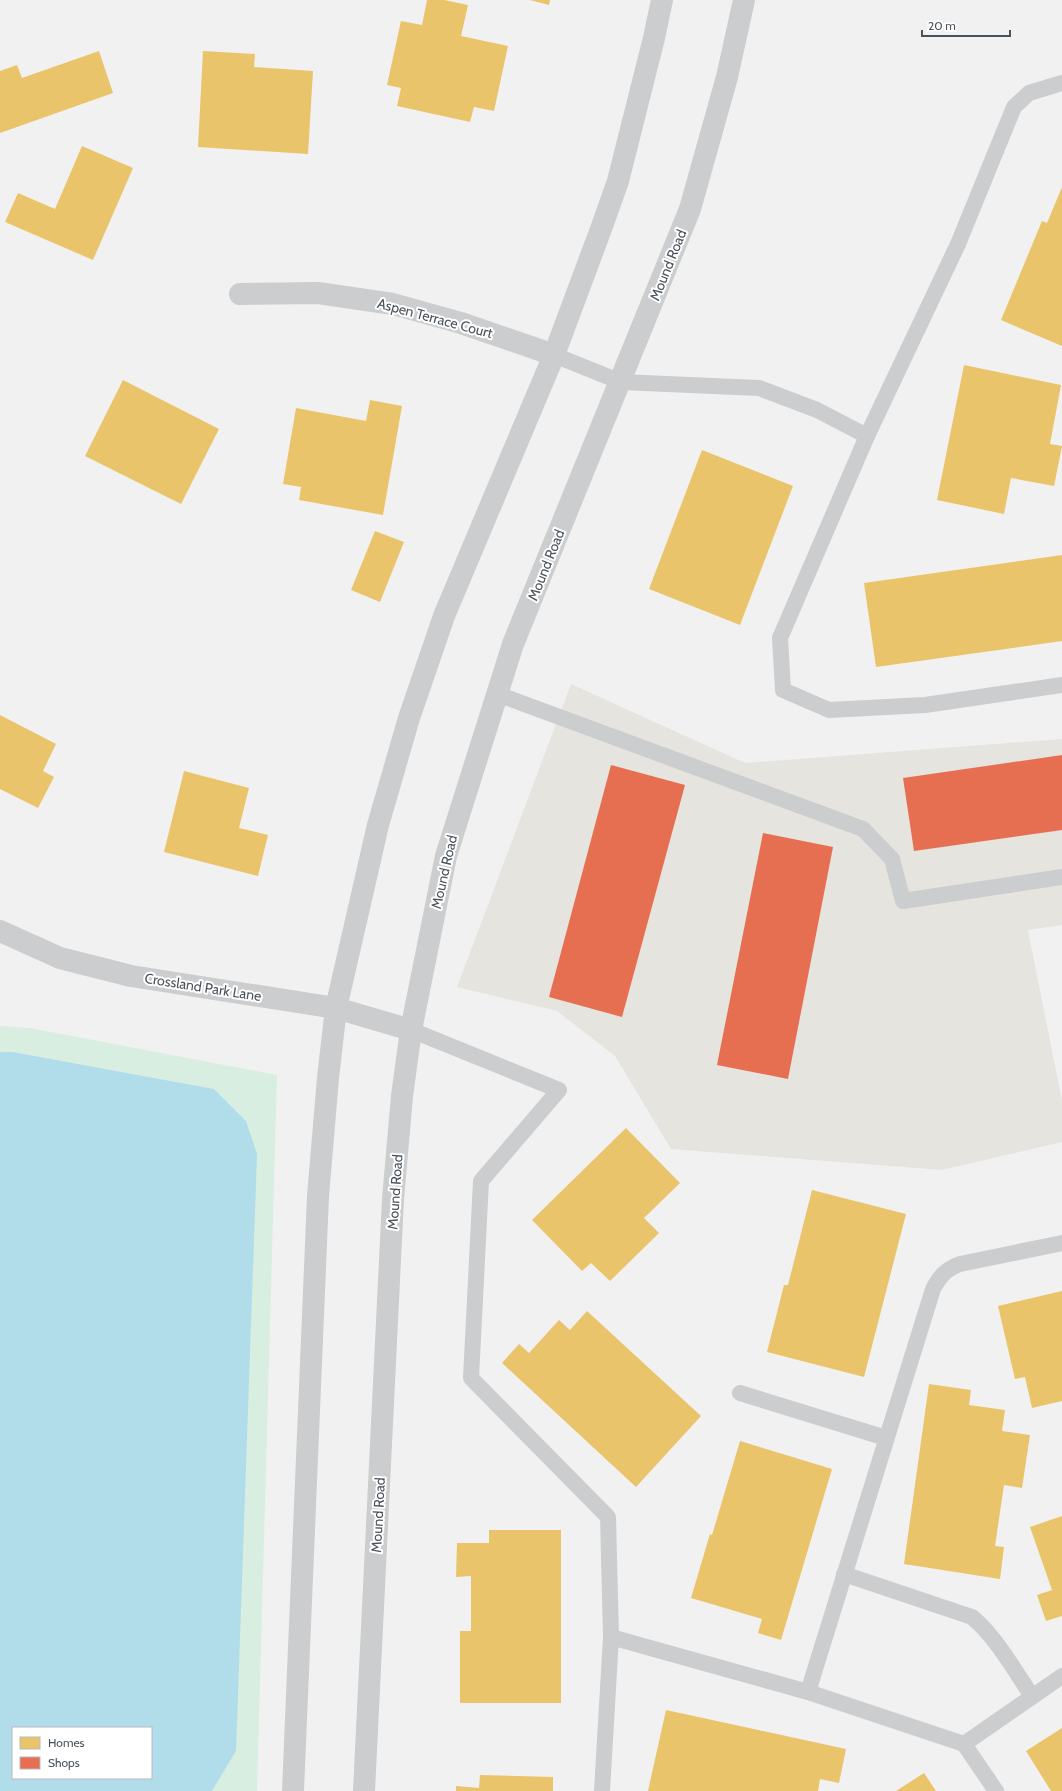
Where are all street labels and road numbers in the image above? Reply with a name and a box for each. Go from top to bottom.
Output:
street label: Mound Road [646,227,690,303]
street label: Aspen Terrace Court [375,294,495,342]
street label: Mound Road [524,527,568,603]
street label: Mound Road [427,833,461,911]
street label: Crossland Park Lane [143,969,263,1005]
street label: Mound Road [383,1154,407,1230]
street label: Mound Road [367,1477,389,1553]

